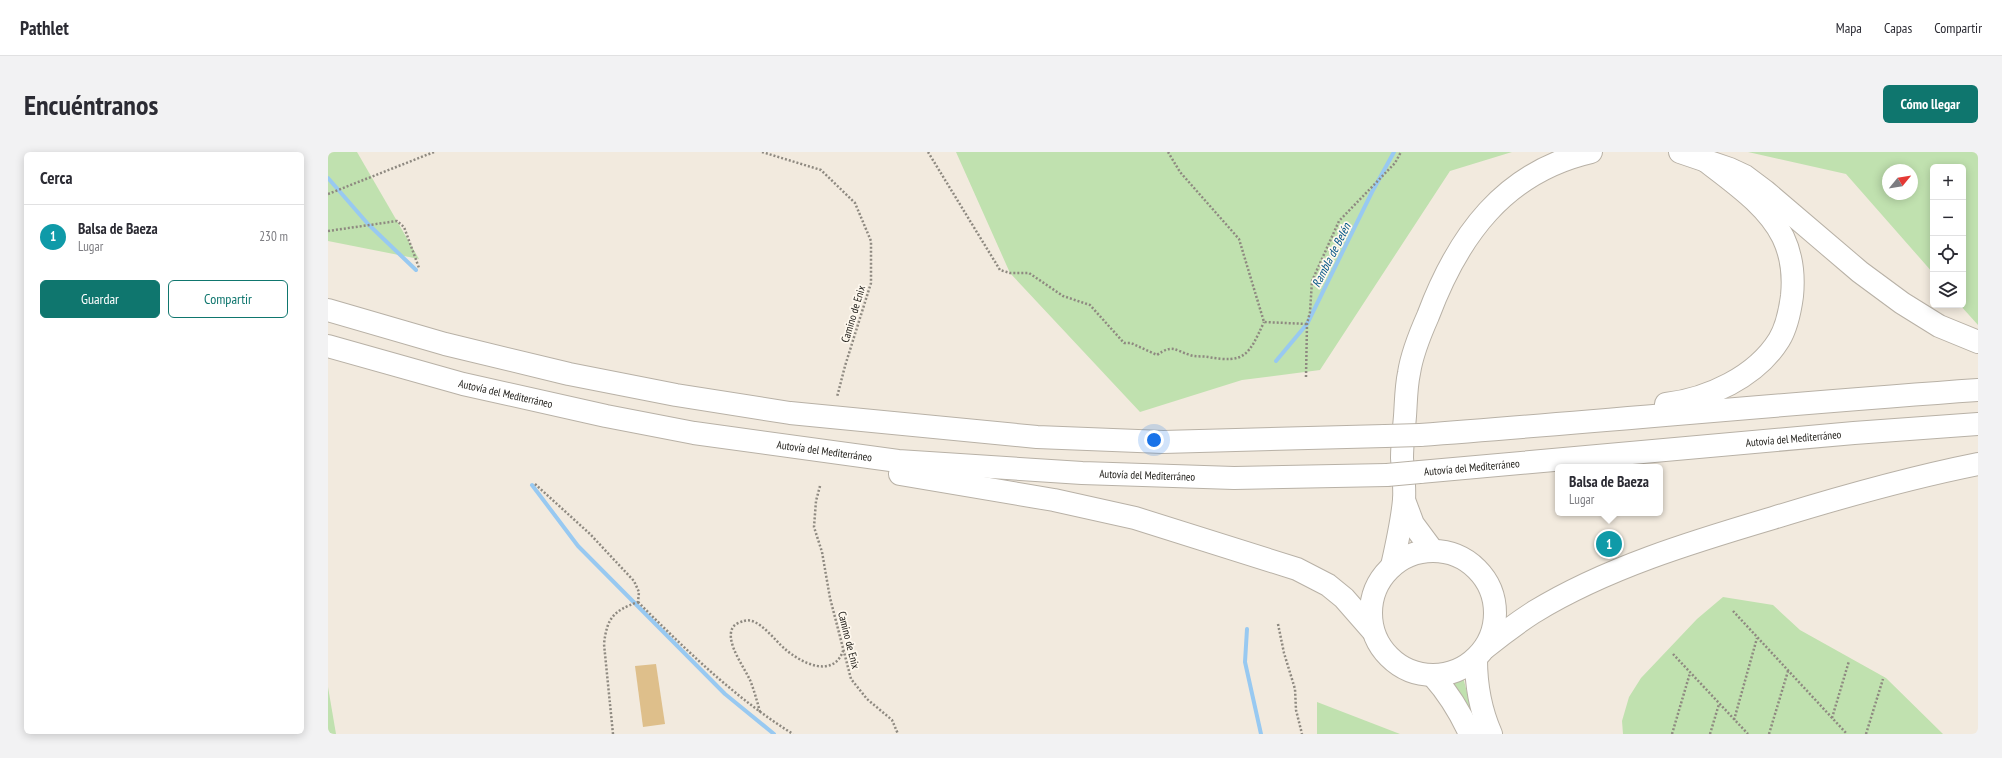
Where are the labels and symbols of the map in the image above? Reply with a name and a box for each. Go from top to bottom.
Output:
north arrow [1882,164,1918,200]
water label: Rambla de Belén [1308,220,1354,290]
street label: Camino de Enix [838,283,868,344]
street label: Autovía del Mediterráneo [457,376,554,411]
street label: Autovía del Mediterráneo [1745,427,1842,450]
your location [1144,430,1164,450]
street label: Autovía del Mediterráneo [776,437,873,464]
street label: Autovía del Mediterráneo [1423,456,1520,479]
street label: Autovía del Mediterráneo [1099,467,1196,484]
pin: 1 [1596,529,1622,559]
street label: Camino de Enix [835,610,863,671]

